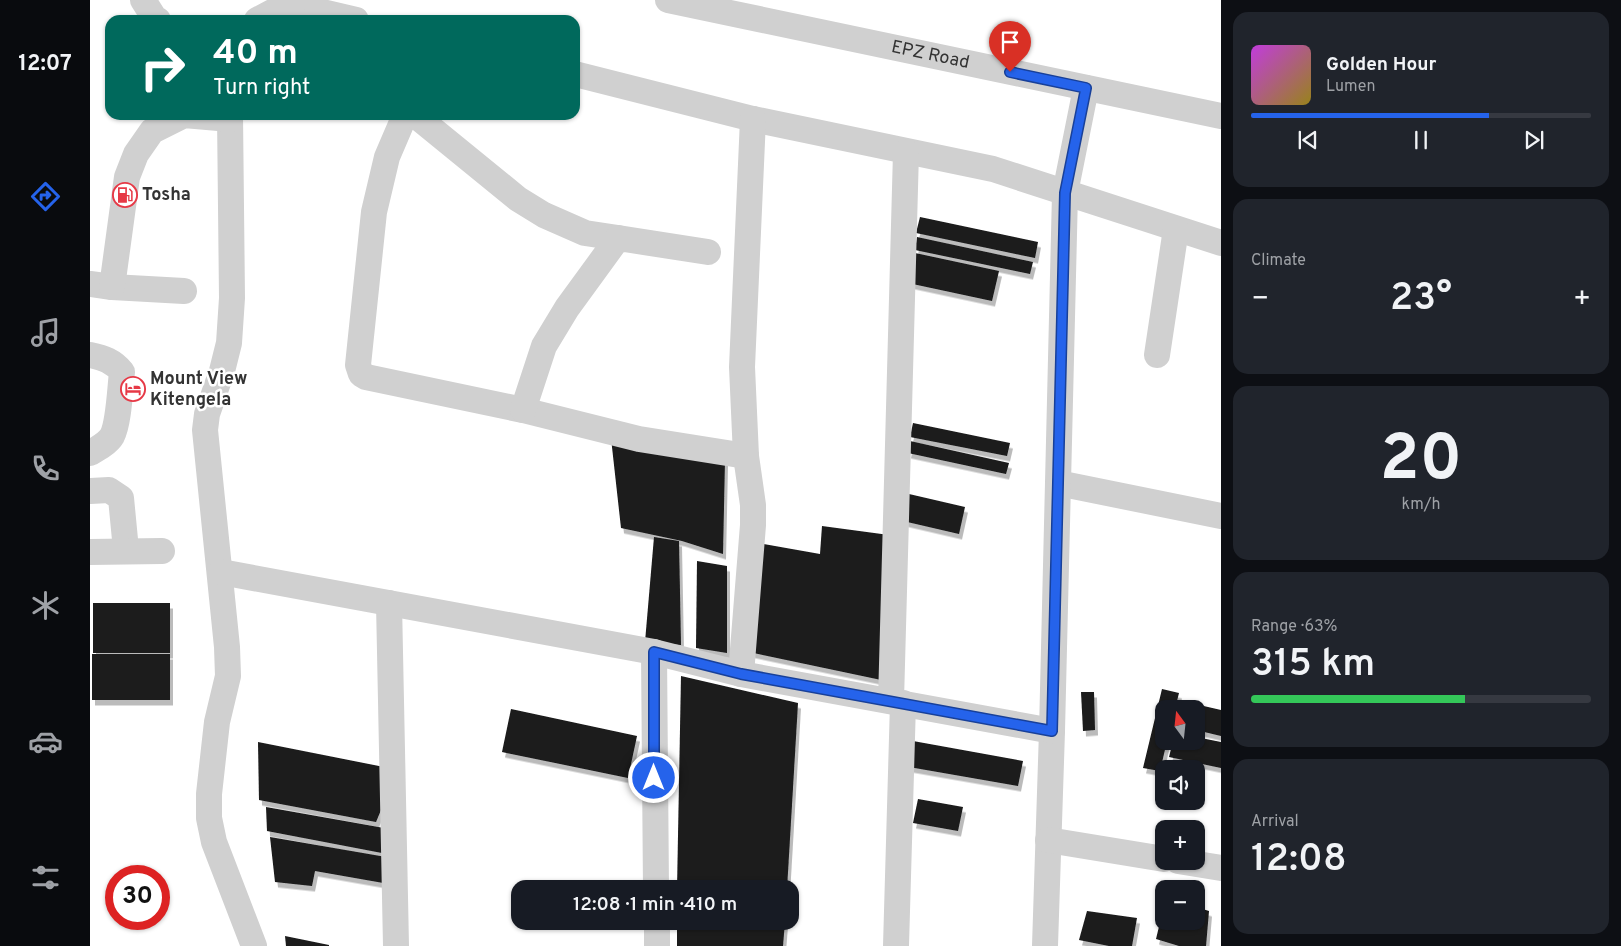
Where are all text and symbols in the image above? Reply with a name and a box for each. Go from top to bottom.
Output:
pin [989,21,1031,72]
icon: arrive [996,28,1024,56]
text: 40 m [213,32,298,76]
icon: right [130,35,195,100]
street label: EPZ Road [889,36,972,74]
text: 12:07 [18,51,72,78]
text: Golden Hour [1326,53,1437,77]
text: Turn right [213,75,310,102]
text: Lumen [1326,77,1376,97]
icon: previous [1294,126,1322,154]
icon: pause [1407,126,1435,154]
icon: next [1520,126,1548,154]
icon: directions [28,179,63,214]
fuel station icon: Tosha [112,182,138,208]
place label: Tosha [142,184,191,207]
text: Climate [1251,251,1306,271]
text: 23° [1390,275,1452,324]
text: − [1251,282,1269,318]
text: + [1573,282,1591,318]
icon: music [28,315,63,350]
place label: Mount View Kitengela [150,368,247,412]
hotel icon: Mount View Kitengela [120,376,146,402]
text: 20 [1380,421,1462,503]
icon: phone [28,451,63,486]
text: km/h [1402,495,1440,515]
icon: climate [28,588,63,623]
text: Range · 63% [1251,617,1338,637]
text: 315 km [1251,641,1375,690]
north arrow [1155,700,1205,750]
map controls [1155,700,1205,930]
icon: car [28,724,63,759]
position arrow [627,751,679,803]
button: sound [1155,760,1205,810]
text: Arrival [1251,812,1299,832]
button: + [1155,820,1205,870]
text: 12:08 [1251,836,1347,885]
icon: filters [28,860,63,895]
speed limit sign: 30 [105,865,170,930]
button: − [1155,880,1205,930]
text: 12:08 · 1 min · 410 m [573,893,737,917]

